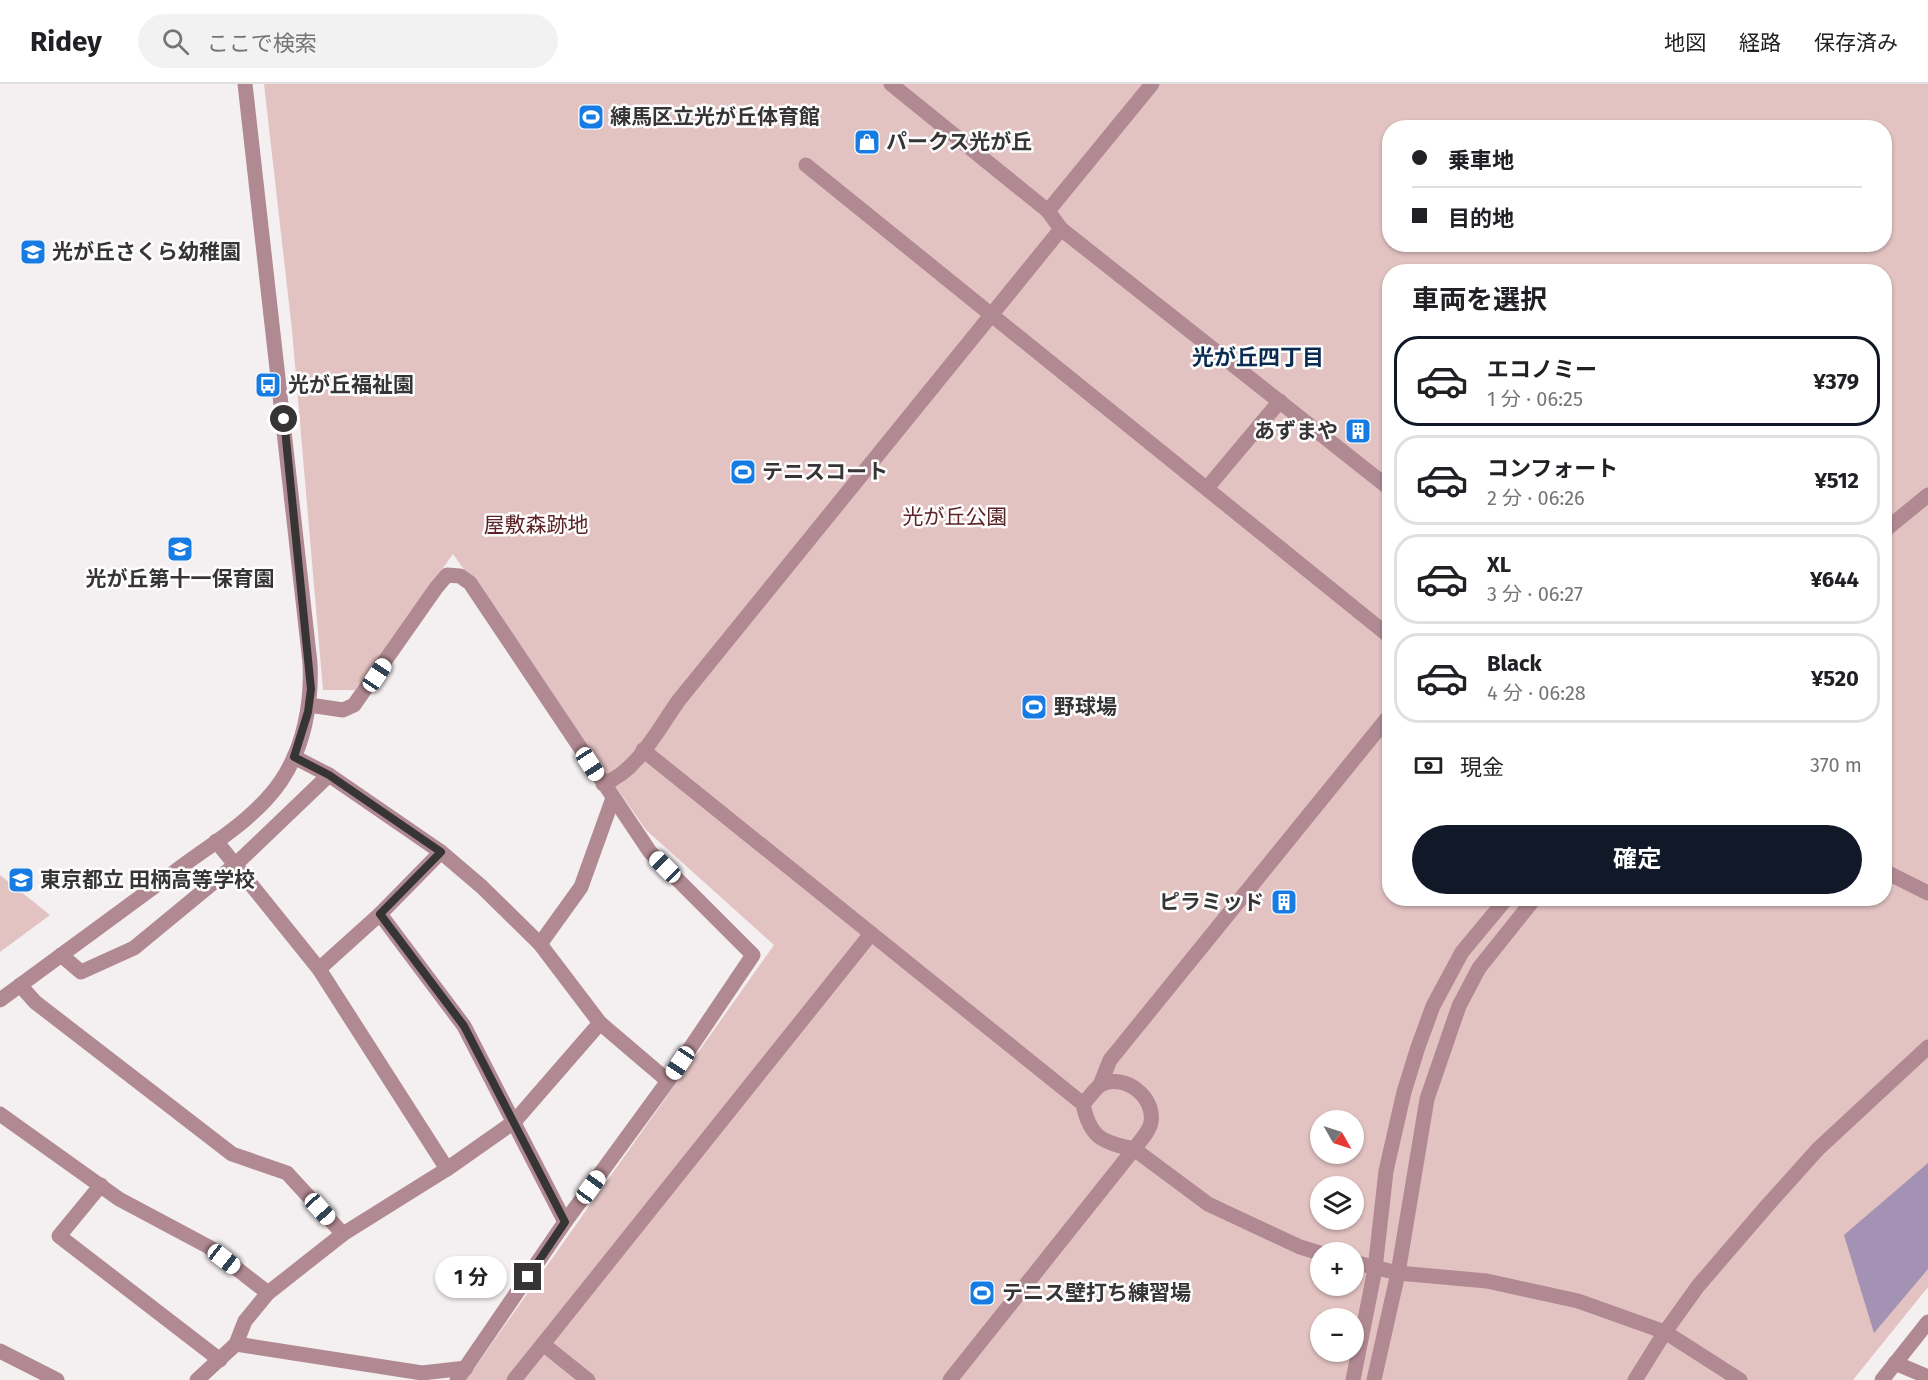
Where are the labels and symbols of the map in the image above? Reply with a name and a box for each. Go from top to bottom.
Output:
sports icon: 練馬区立光が丘体育館 [576,102,606,132]
place label: 練馬区立光が丘体育館 [610,104,820,130]
shop icon: パークス光が丘 [852,127,882,157]
place label: パークス光が丘 [886,129,1032,155]
school or university icon: 光が丘さくら幼稚園 [18,237,48,267]
place label: 光が丘さくら幼稚園 [52,239,241,265]
district label: 光が丘四丁目 [1192,344,1324,371]
bus stop icon: 光が丘福祉園 [253,370,283,400]
place label: 光が丘福祉園 [288,372,414,398]
route start [270,405,297,432]
building icon: あずまや [1343,416,1373,446]
place label: あずまや [1254,418,1338,444]
sports icon: テニスコート [728,457,758,487]
place label: テニスコート [762,459,888,485]
park label: 光が丘公園 [903,504,1008,530]
park label: 屋敷森跡地 [484,512,589,538]
school or university icon: 光が丘第十一保育園 [165,534,195,564]
place label: 光が丘第十一保育園 [86,566,275,592]
car [359,655,395,695]
sports icon: 野球場 [1019,692,1049,722]
place label: 野球場 [1054,694,1117,720]
car [573,744,607,784]
car [646,848,684,886]
school or university icon: 東京都立 田柄高等学校 [6,865,36,895]
place label: 東京都立 田柄高等学校 [40,867,255,893]
building icon: ピラミッド [1269,887,1299,917]
place label: ピラミッド [1159,889,1264,915]
car [662,1043,698,1083]
north arrow [1310,1110,1364,1164]
car [573,1167,609,1207]
car [301,1190,339,1228]
car [204,1241,244,1277]
callout: 1 分 [435,1256,507,1298]
route end [514,1263,541,1290]
sports icon: テニス壁打ち練習場 [967,1278,997,1308]
place label: テニス壁打ち練習場 [1002,1280,1191,1306]

